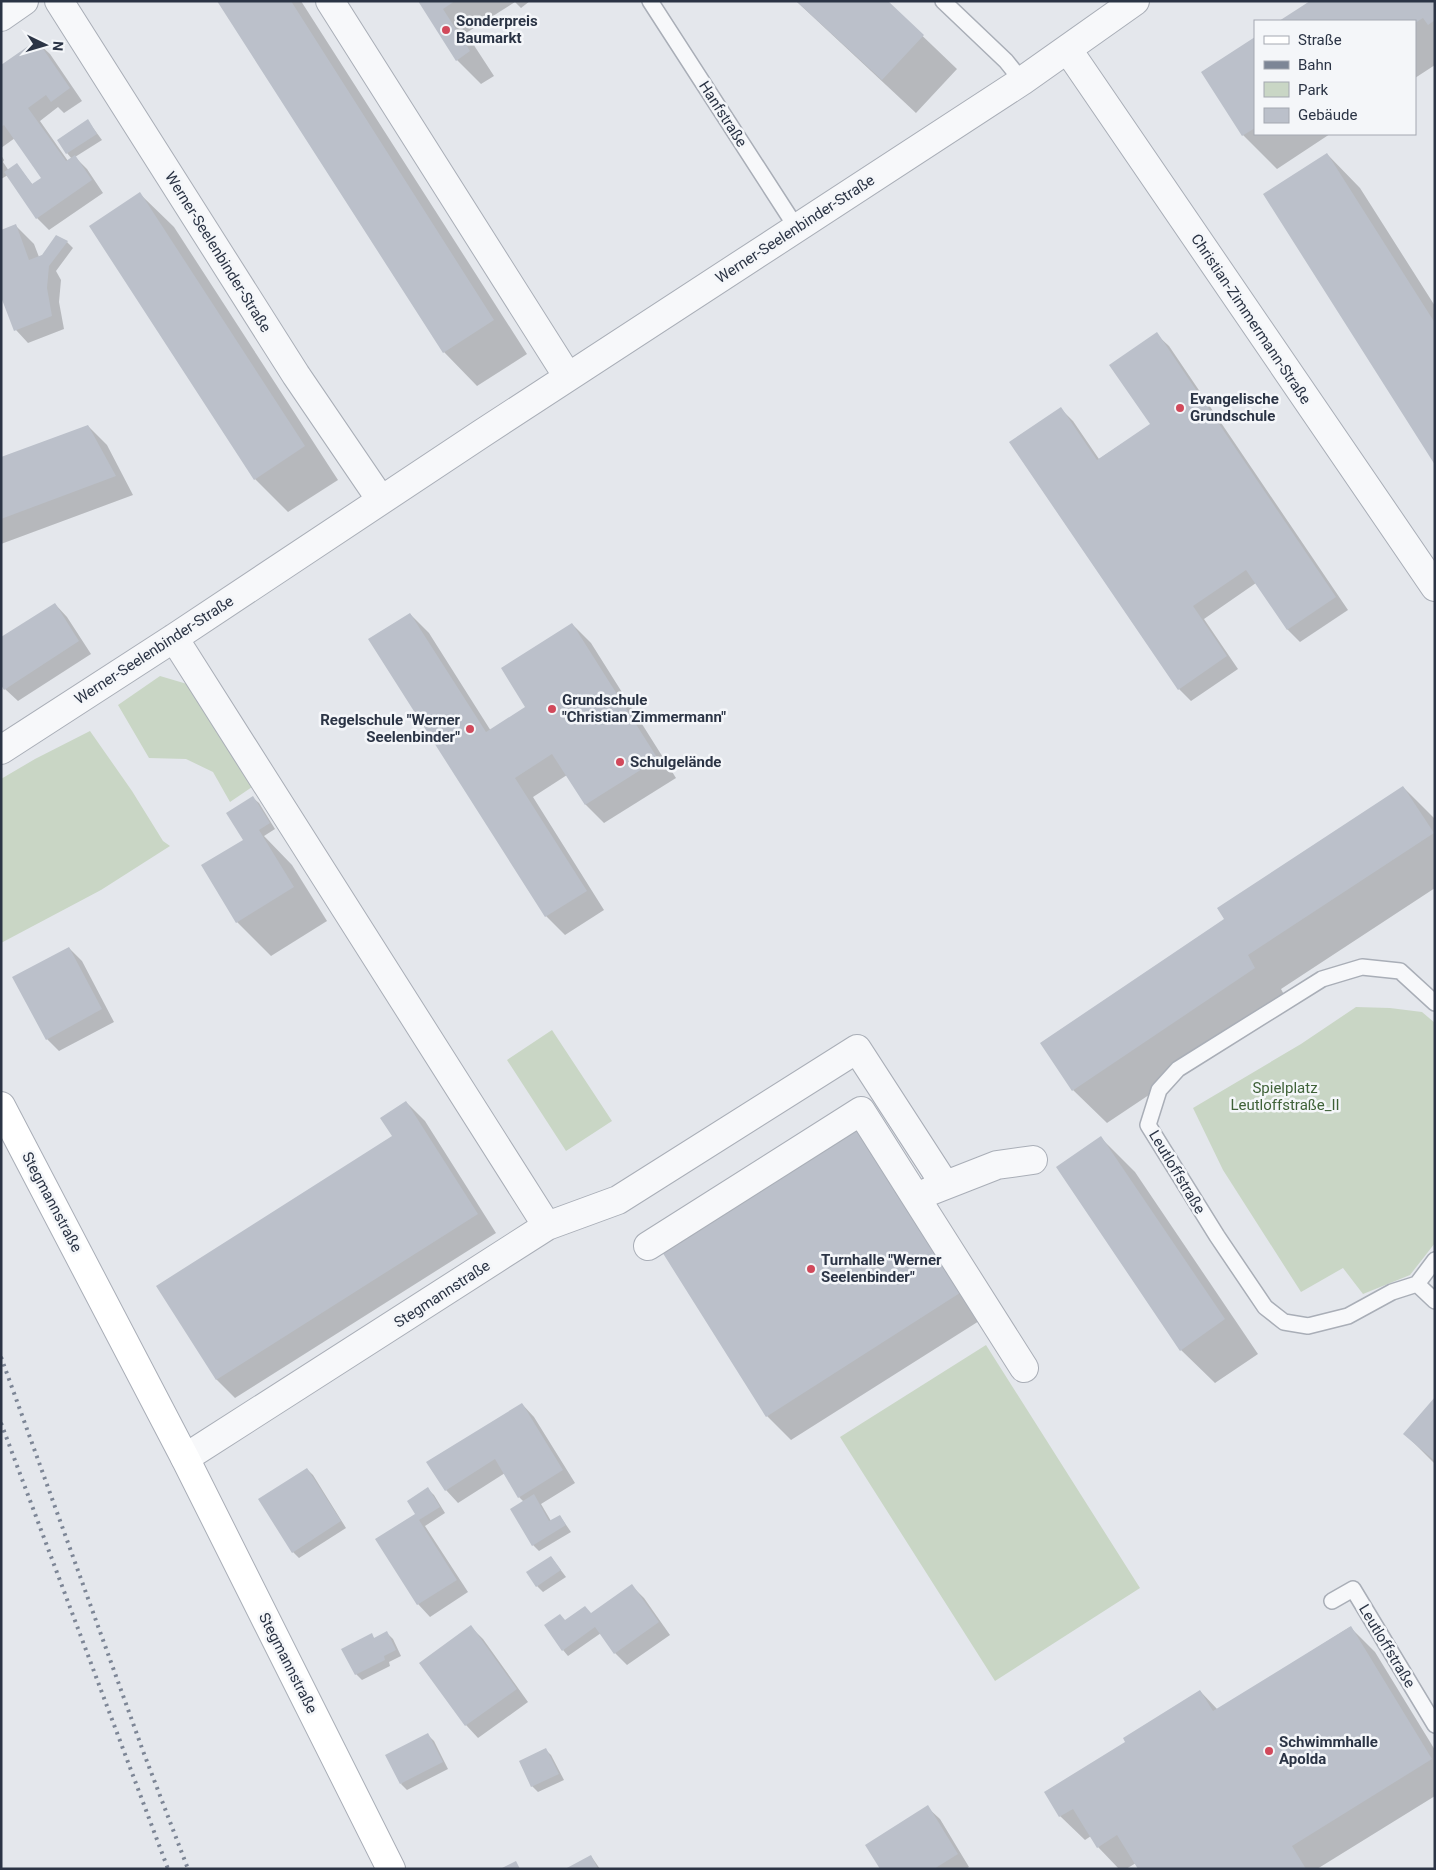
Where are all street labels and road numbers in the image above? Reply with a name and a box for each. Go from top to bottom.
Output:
street label: Hanfstraße [695,78,751,150]
street label: Werner-Seelenbinder-Straße [161,168,275,336]
street label: Werner-Seelenbinder-Straße [712,171,878,287]
street label: Christian-Zimmermann-Straße [1187,231,1315,408]
street label: Werner-Seelenbinder-Straße [71,592,237,708]
street label: Leutloffstraße [1145,1127,1209,1217]
street label: Stegmannstraße [18,1149,86,1255]
street label: Stegmannstraße [391,1256,493,1332]
street label: Leutloffstraße [1355,1601,1419,1691]
street label: Stegmannstraße [255,1610,321,1716]

